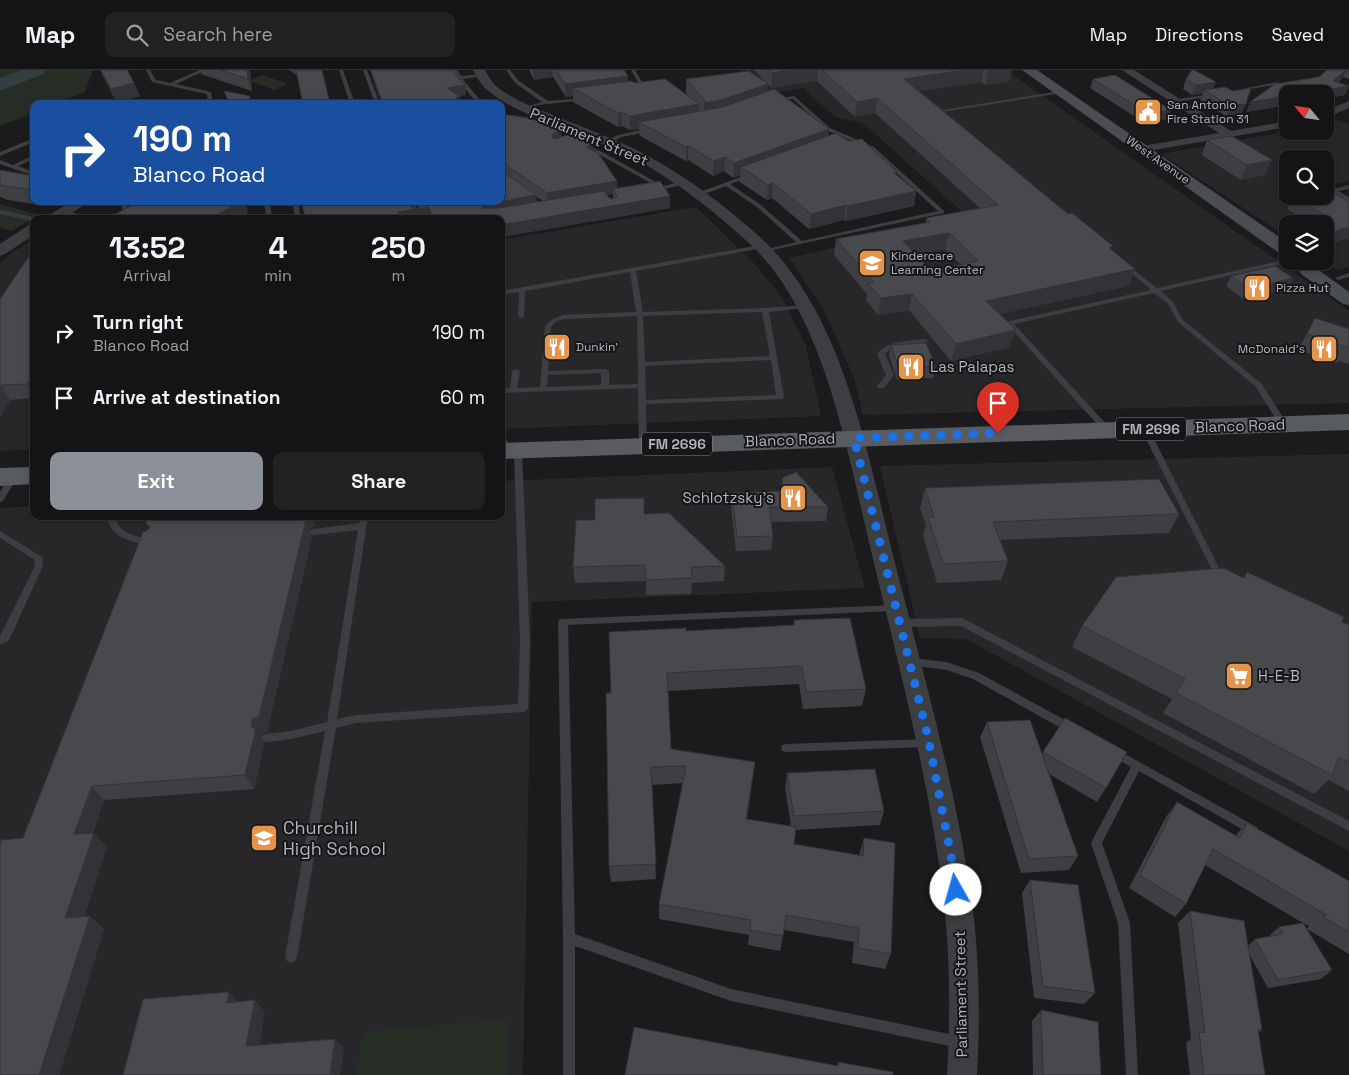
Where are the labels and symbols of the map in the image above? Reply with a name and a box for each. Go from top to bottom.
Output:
north arrow [1279,85,1334,140]
public building icon: San Antonio Fire Station 31 [1133,97,1163,127]
place label: San Antonio Fire Station 31 [1167,97,1249,127]
street label: Parliament Street [527,103,651,170]
street label: West Avenue [1123,132,1193,188]
school or university icon: Kindercare Learning Center [857,248,887,278]
place label: Kindercare Learning Center [891,248,984,278]
restaurant icon: Pizza Hut [1242,273,1272,303]
place label: Pizza Hut [1276,280,1329,296]
restaurant icon: Dunkin' [542,332,572,362]
restaurant icon: McDonald's [1309,334,1339,364]
place label: Dunkin' [576,339,618,355]
place label: McDonald's [1238,341,1305,357]
restaurant icon: Las Palapas [896,352,926,382]
place label: Las Palapas [930,357,1015,376]
pin [977,382,1019,433]
street label: Blanco Road [1195,414,1285,437]
road number: FM 2696 [1116,418,1186,440]
street label: Blanco Road [745,428,835,451]
road number: FM 2696 [642,432,712,456]
restaurant icon: Schlotzsky's [778,483,808,513]
place label: Schlotzsky's [683,488,774,507]
supermarket icon: H-E-B [1224,661,1254,691]
place label: H-E-B [1258,666,1300,685]
place label: Churchill High School [283,816,386,860]
school or university icon: Churchill High School [249,823,279,853]
position arrow [929,863,981,915]
street label: Parliament Street [950,931,971,1057]

